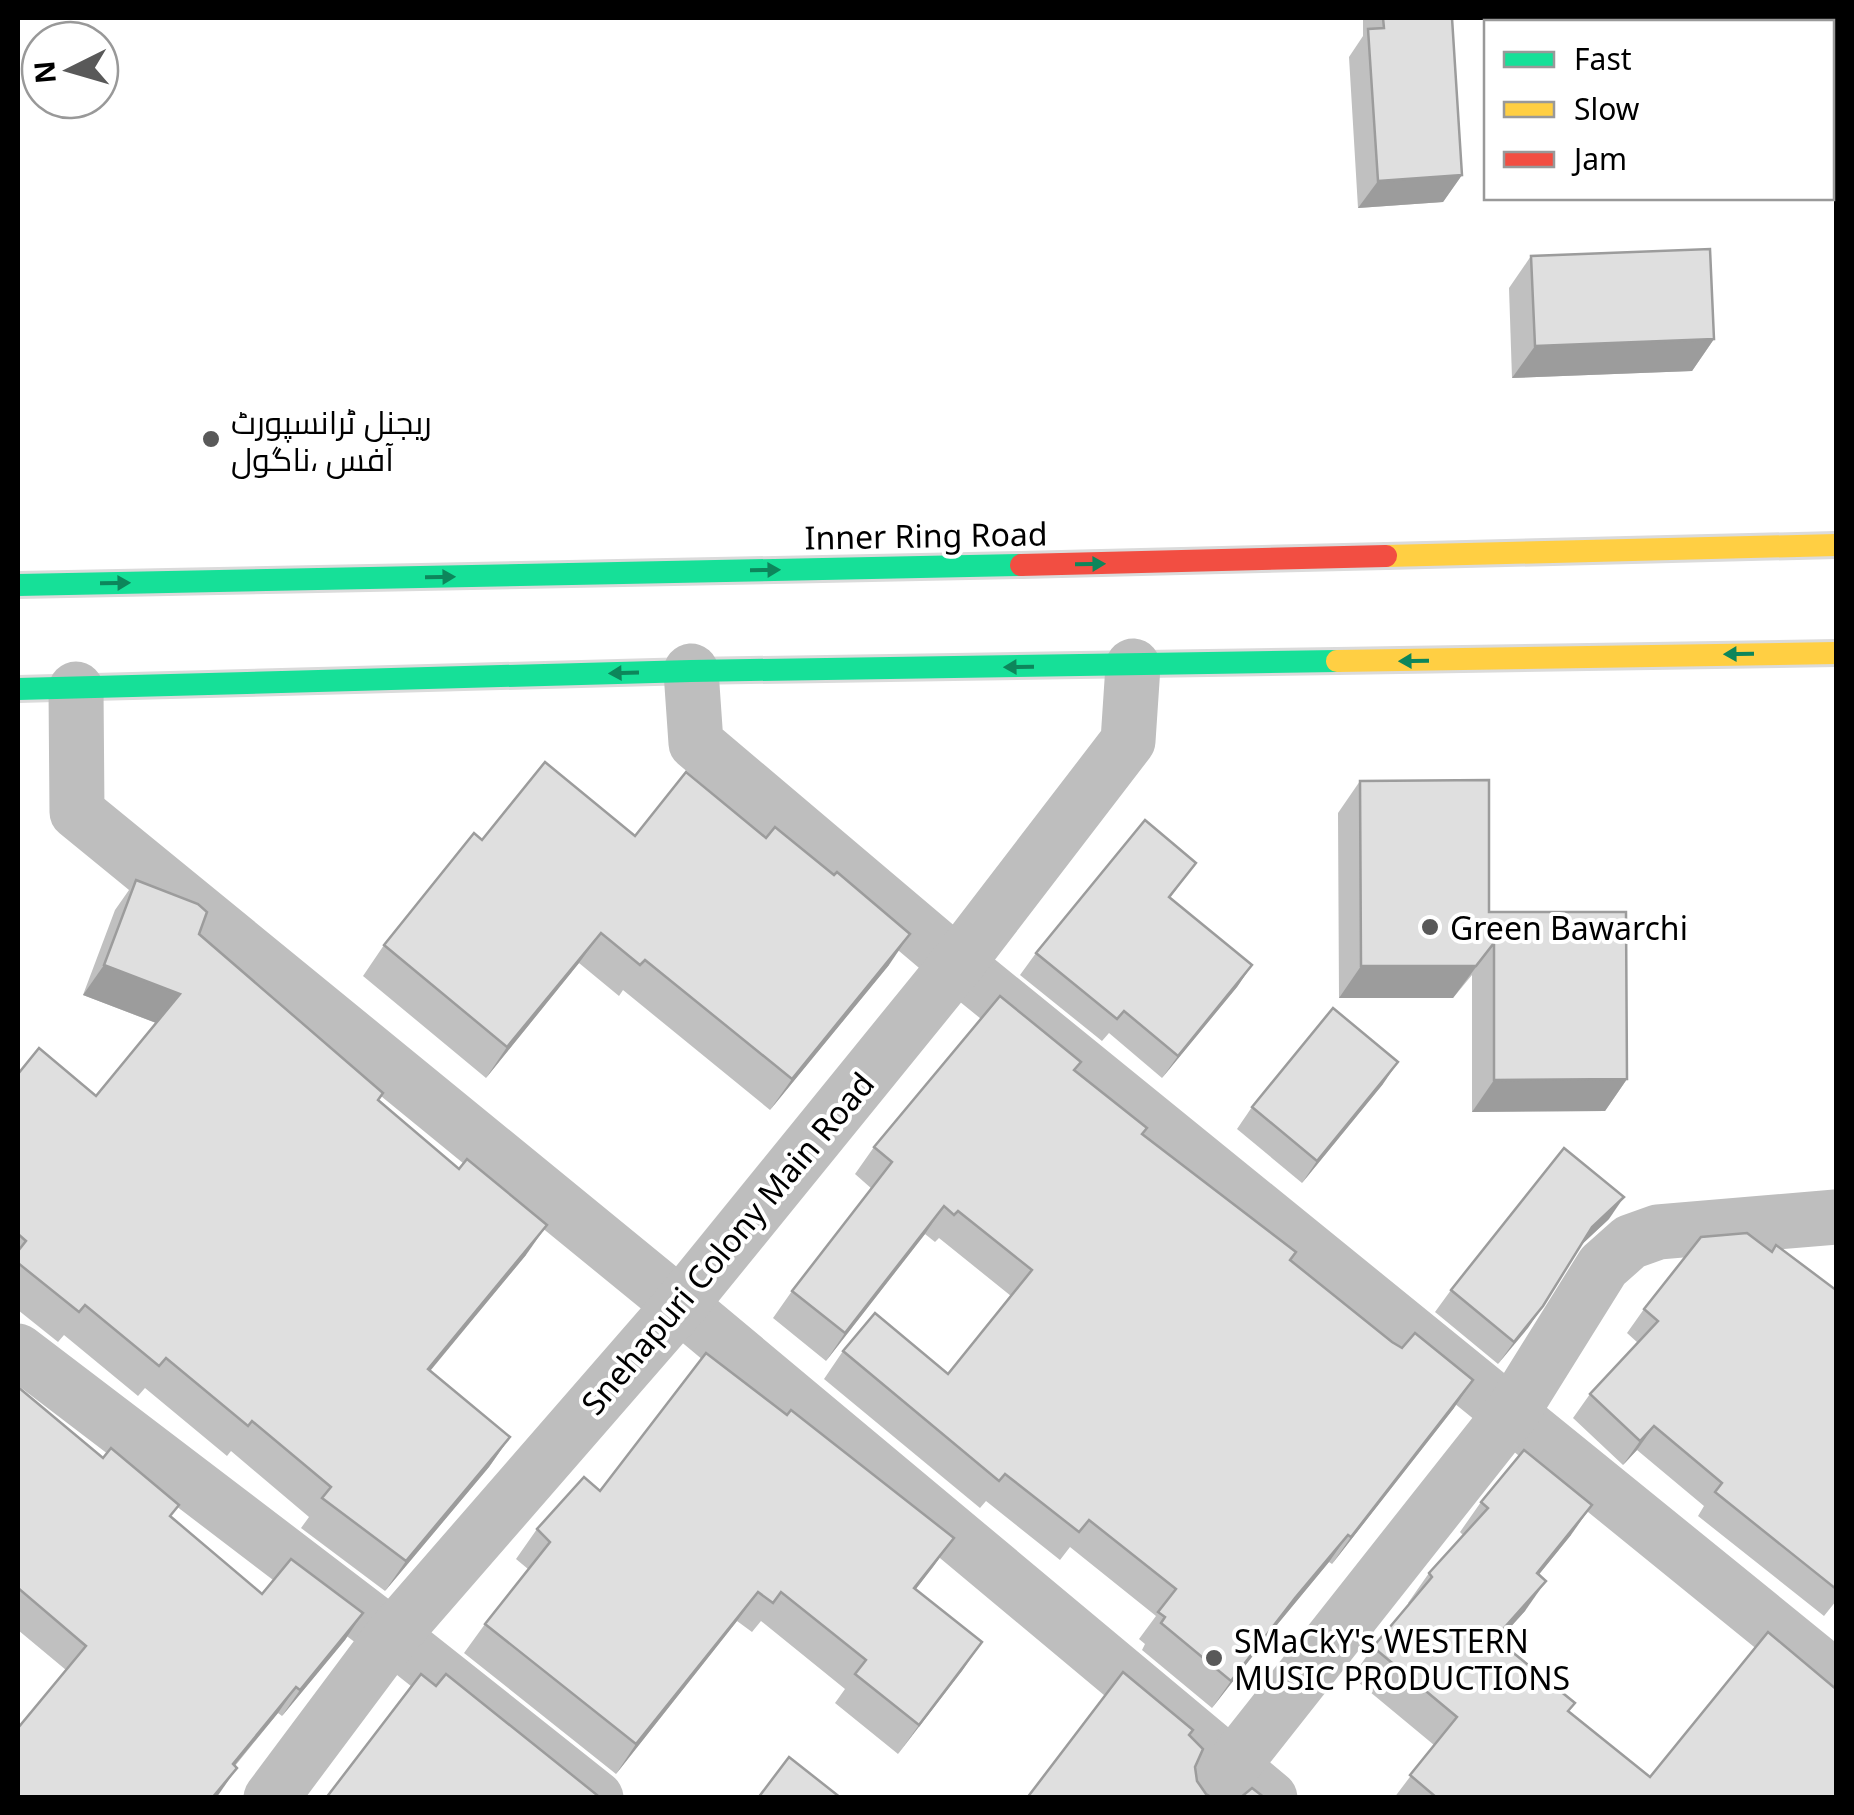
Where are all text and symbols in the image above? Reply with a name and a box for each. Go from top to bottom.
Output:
north arrow [20,20,120,120]
legend [1484,20,1834,200]
text: Fast [1574,38,1632,79]
text: N [24,59,64,85]
text: Slow [1574,88,1640,129]
text: Jam [1571,138,1627,179]
place label: ریجنل ٹرانسپورٹ آفس ،ناگول [231,400,432,480]
marker: ریجنل ٹرانسپورٹ آفس ،ناگول [200,428,222,450]
street label: Inner Ring Road [804,511,1048,559]
one-way arrow [1074,556,1106,572]
one-way arrow [749,562,781,578]
one-way arrow [424,569,456,585]
one-way arrow [99,575,131,591]
one-way arrow [1723,647,1755,663]
one-way arrow [1398,653,1430,669]
one-way arrow [1003,660,1035,676]
one-way arrow [608,666,640,682]
place label: Green Bawarchi [1450,906,1688,949]
marker: Green Bawarchi [1419,916,1441,938]
street label: Snehapuri Colony Main Road [571,1063,883,1423]
place label: SMaCkY's WESTERN MUSIC PRODUCTIONS [1234,1619,1570,1699]
marker: SMaCkY's WESTERN MUSIC PRODUCTIONS [1203,1647,1225,1669]

